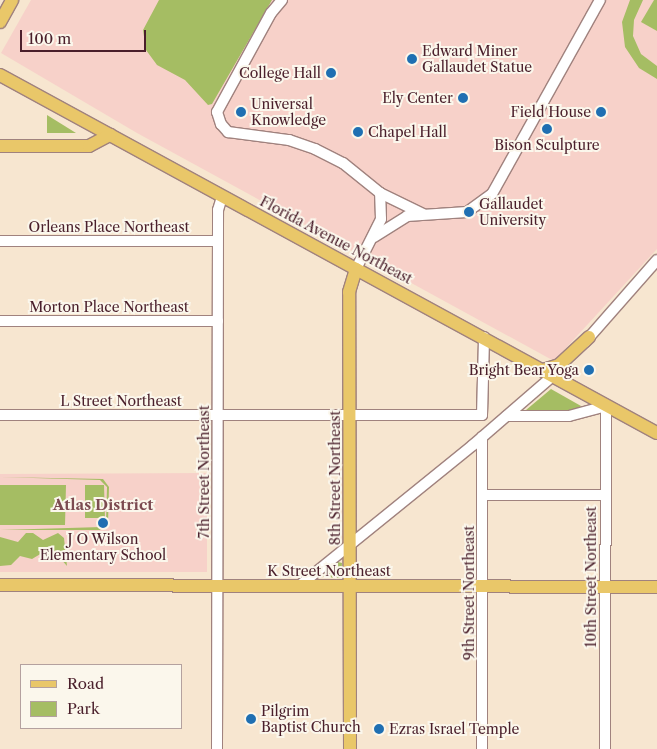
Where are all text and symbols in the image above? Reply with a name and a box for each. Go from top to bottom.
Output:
scale bar [22,20,149,52]
text: 100 m [28,29,71,48]
place label: Edward Miner Gallaudet Statue [422,43,532,75]
marker: Edward Miner Gallaudet Statue [406,53,418,65]
place label: College Hall [239,65,321,81]
marker: College Hall [325,67,337,79]
place label: Ely Center [382,90,453,106]
marker: Ely Center [457,92,469,104]
place label: Universal Knowledge [251,96,326,128]
place label: Field House [511,104,591,120]
marker: Universal Knowledge [235,106,247,118]
marker: Field House [595,106,607,118]
marker: Bison Sculpture [541,123,553,135]
place label: Chapel Hall [368,124,447,140]
marker: Chapel Hall [352,126,364,138]
place label: Bison Sculpture [494,137,600,153]
street label: Florida Avenue Northeast [257,193,415,287]
place label: Gallaudet University [479,196,546,228]
marker: Gallaudet University [463,206,475,218]
street label: Orleans Place Northeast [29,219,189,235]
street label: Morton Place Northeast [29,299,189,315]
place label: Bright Bear Yoga [468,362,579,378]
marker: Bright Bear Yoga [583,364,595,376]
street label: L Street Northeast [60,393,182,409]
street label: 7th Street Northeast [196,405,212,539]
street label: 8th Street Northeast [327,411,343,545]
district label: Atlas District [53,496,153,514]
street label: 10th Street Northeast [583,506,599,648]
marker: J O Wilson Elementary School [97,517,109,529]
street label: 9th Street Northeast [461,526,477,660]
place label: J O Wilson Elementary School [40,531,166,564]
street label: K Street Northeast [267,563,391,579]
legend [20,664,182,729]
text: Road [67,674,104,693]
text: Park [67,699,100,718]
place label: Pilgrim Baptist Church [261,703,361,736]
marker: Pilgrim Baptist Church [245,713,257,725]
place label: Ezras Israel Temple [389,721,520,737]
marker: Ezras Israel Temple [373,723,385,735]

